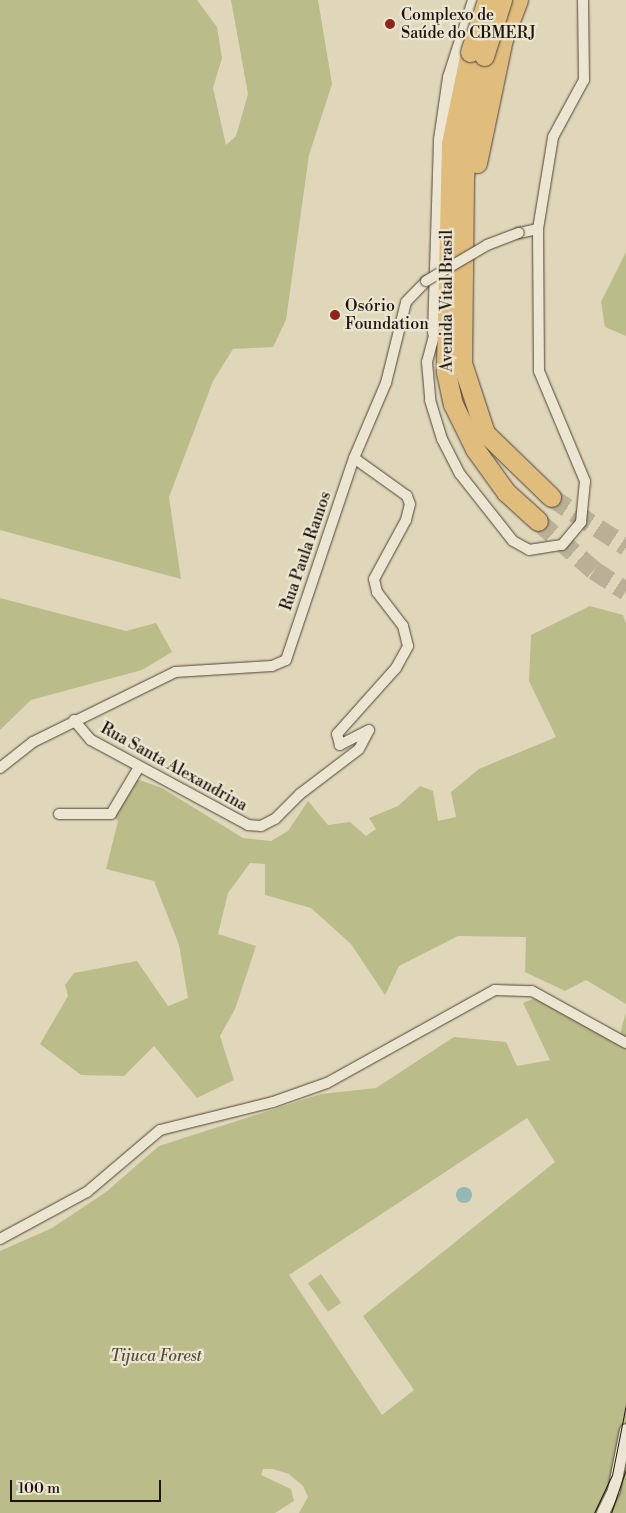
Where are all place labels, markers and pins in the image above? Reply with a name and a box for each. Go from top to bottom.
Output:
place label: Complexo de Saúde do CBMERJ [401,5,536,43]
marker: Complexo de Saúde do CBMERJ [383,17,397,31]
place label: Osório Foundation [345,296,429,334]
marker: Osório Foundation [329,309,341,321]

